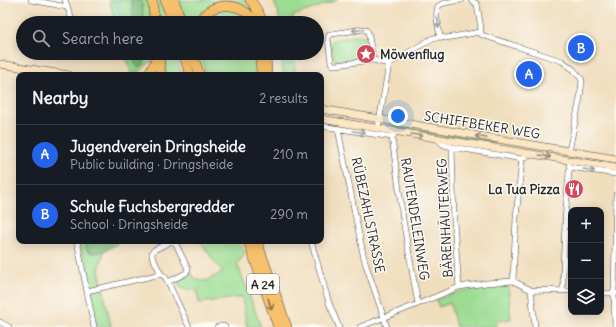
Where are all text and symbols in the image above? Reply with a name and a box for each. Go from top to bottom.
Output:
one-way arrow [434,15,442,28]
search box [16,16,324,60]
icon: search [30,27,52,49]
one-way arrow [352,27,365,34]
text: Search here [62,29,143,48]
pin: B [568,33,594,63]
place icon: Möwenflug [355,43,377,65]
place label: Möwenflug [380,46,444,63]
pin: A [516,59,542,89]
text: Nearby [32,87,88,109]
text: 2 results [259,90,308,107]
your location [388,106,408,126]
street label: SCHIFFBEKER WEG [423,107,541,143]
one-way arrow [353,128,366,136]
one-way arrow [410,131,423,139]
one-way arrow [475,133,488,141]
text: Jugendverein Dringsheide [70,137,246,156]
text: A [41,146,49,163]
text: 210 m [273,146,308,163]
one-way arrow [538,152,551,160]
street label: RÜBEZAHLSTRASSE [347,155,390,275]
text: Public building · Dringsheide [70,156,233,173]
street label: RAUTENDELEINWEG [397,157,433,281]
street label: BÄRENHÄUTERWEG [432,158,457,278]
one-way arrow [582,166,595,174]
restaurant icon: La Tua Pizza [563,178,585,200]
place label: La Tua Pizza [488,181,561,198]
text: Schule Fuchsbergredder [70,197,234,216]
text: B [41,206,49,223]
text: 290 m [270,206,308,223]
map controls [568,207,604,315]
button: + [568,207,604,243]
text: School · Dringsheide [70,216,188,233]
button: − [568,243,604,279]
road number: A 24 [247,274,279,294]
button: layers [568,279,604,315]
one-way arrow [266,298,274,310]

